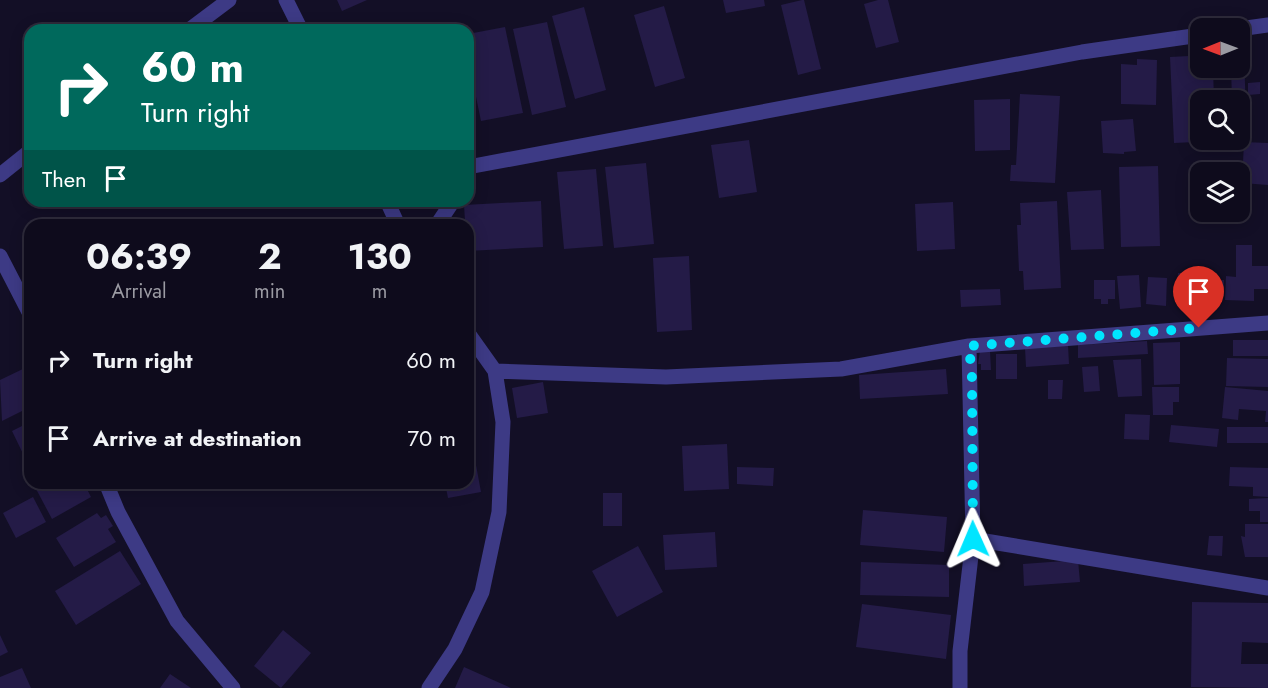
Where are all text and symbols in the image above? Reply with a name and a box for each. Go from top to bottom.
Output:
north arrow [1190,18,1250,78]
map controls [1190,18,1250,222]
text: 60 m [141,37,244,98]
icon: right [42,48,120,126]
button: search [1190,90,1250,150]
text: Turn right [141,93,249,132]
icon: arrive [99,162,132,195]
button: layers [1190,162,1250,222]
text: Then [42,163,87,195]
text: 06:39 [86,230,192,282]
text: 2 [258,230,282,282]
text: 130 [347,230,412,282]
pin [1173,266,1224,328]
icon: arrive [1182,275,1215,308]
text: Arrival [111,277,167,306]
text: min [254,277,285,306]
text: m [372,277,387,306]
icon: right [42,344,75,377]
text: Turn right [93,344,193,376]
text: 60 m [406,344,456,376]
icon: arrive [42,422,75,455]
text: Arrive at destination [93,422,302,454]
text: 70 m [407,422,456,454]
position arrow [941,507,1005,571]

